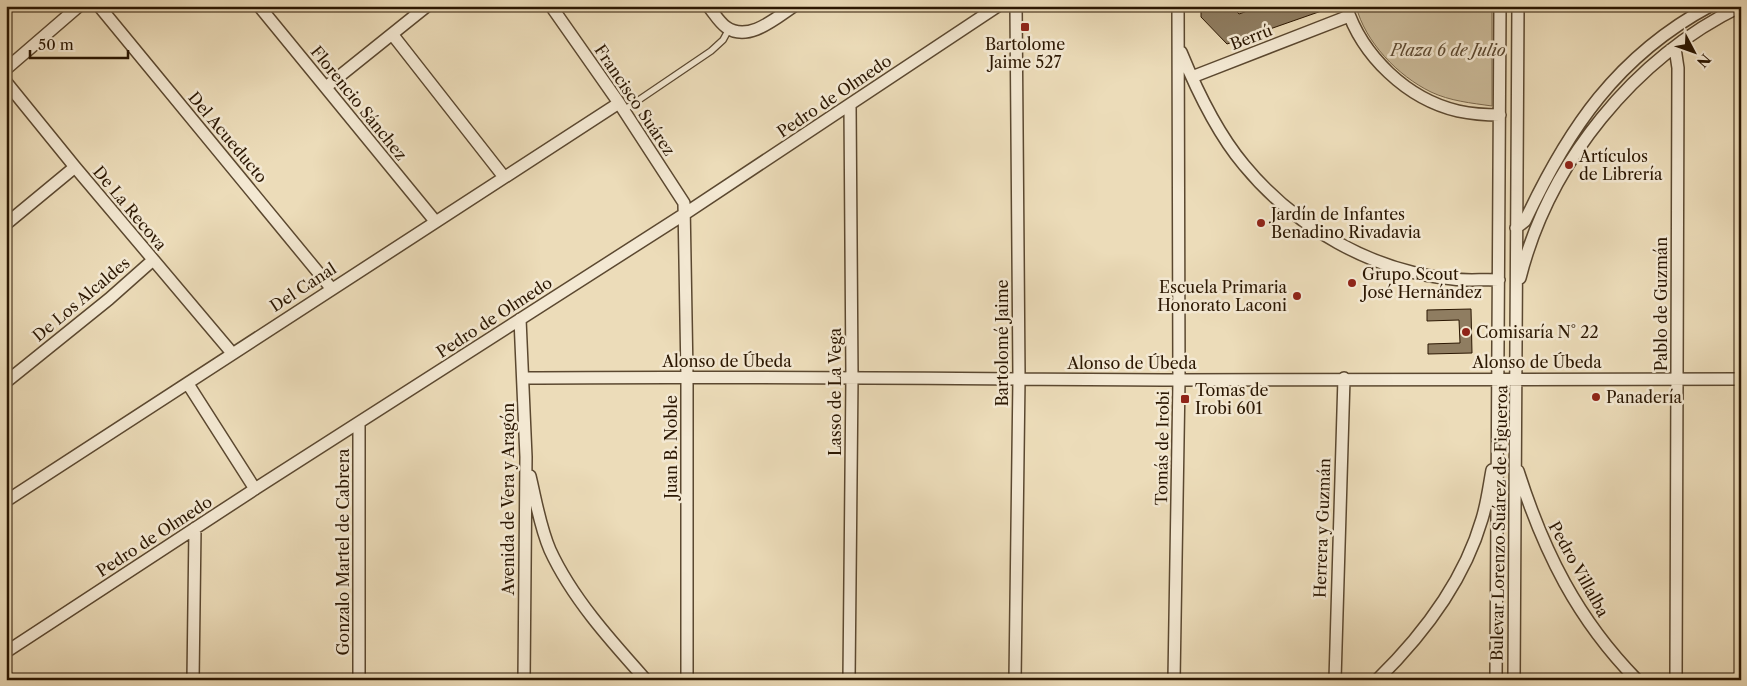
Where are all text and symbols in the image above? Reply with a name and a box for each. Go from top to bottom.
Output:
street label: Berrú [1227,20,1275,54]
marker: Bartolome Jaime 527 [1019,21,1031,33]
scale bar [30,28,128,60]
north arrow [1670,28,1720,78]
place label: Bartolome Jaime 527 [985,34,1065,72]
text: 50 m [38,35,74,54]
park label: Plaza 6 de Julio [1388,40,1506,60]
street label: Francisco Suárez [590,41,680,159]
street label: Florencio Sánchez [307,42,411,164]
street label: Pedro de Olmedo [773,50,895,142]
text: N [1693,50,1715,71]
street label: Del Acueducto [184,87,272,187]
place label: Artículos de Librería [1578,146,1663,184]
marker: Artículos de Librería [1563,159,1575,171]
street label: De La Recova [89,162,171,255]
place label: Jardín de Infantes Benadino Rivadavia [1268,204,1422,242]
marker: Jardín de Infantes Benadino Rivadavia [1255,217,1267,229]
street label: Pablo de Guzmán [1651,237,1671,371]
street label: De Los Alcaldes [28,252,134,346]
street label: Del Canal [266,258,340,316]
place label: Grupo Scout José Hernández [1359,264,1482,302]
street label: Pedro de Olmedo [432,272,556,362]
place label: Escuela Primaria Honorato Laconi [1157,277,1288,315]
marker: Grupo Scout José Hernández [1346,277,1358,289]
street label: Bartolomé Jaime [992,279,1012,407]
marker: Escuela Primaria Honorato Laconi [1291,290,1303,302]
place label: Comisaría N° 22 [1476,322,1599,342]
marker: Comisaría N° 22 [1460,326,1472,338]
street label: Lasso de La Vega [825,327,845,456]
street label: Alonso de Úbeda [661,351,792,371]
street label: Alonso de Úbeda [1471,352,1602,372]
street label: Alonso de Úbeda [1066,353,1197,373]
place label: Tomas de Irobi 601 [1195,380,1269,418]
street label: Bulevar Lorenzo Suárez de Figueroa [1487,384,1511,661]
place label: Panadería [1606,387,1683,407]
street label: Tomás de Irobi [1151,390,1173,506]
marker: Panadería [1590,391,1602,403]
marker: Tomas de Irobi 601 [1179,393,1191,405]
street label: Juan B. Noble [661,395,681,502]
street label: Avenida de Vera y Aragón [498,403,518,596]
street label: Gonzalo Martel de Cabrera [333,448,353,656]
street label: Herrera y Guzmán [1310,458,1334,598]
street label: Pedro de Olmedo [92,491,216,581]
street label: Pedro Villalba [1545,518,1614,621]

